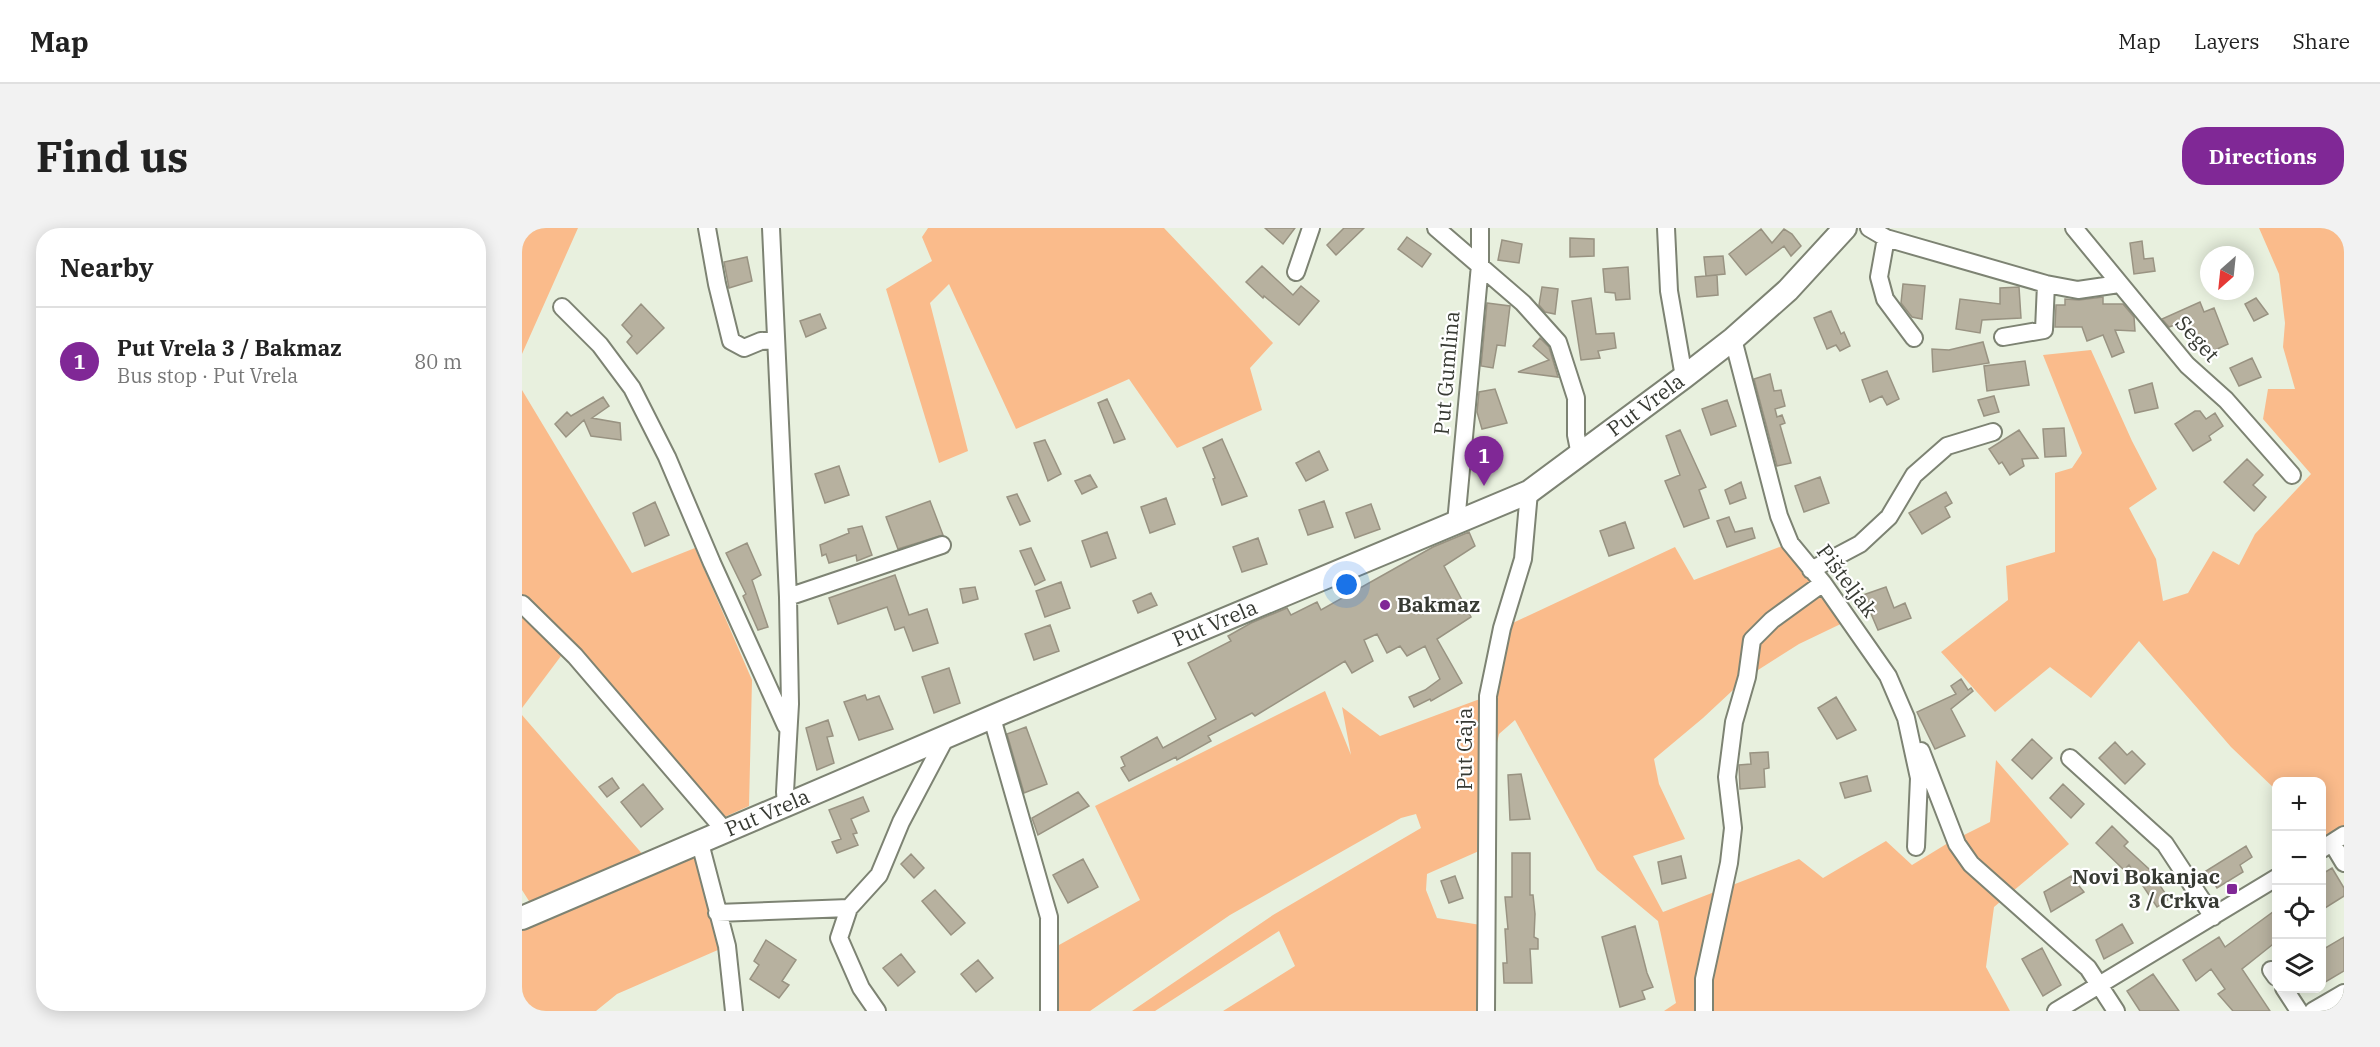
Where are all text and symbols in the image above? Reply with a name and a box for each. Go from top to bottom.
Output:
text: Map [30,23,89,60]
text: Map [2118,27,2161,55]
text: Layers [2194,27,2260,55]
text: Share [2293,27,2350,55]
button: Directions [2182,127,2344,185]
text: Find us [36,129,188,184]
north arrow [2200,246,2254,300]
text: Nearby [60,250,154,284]
street label: Seget [2169,309,2226,368]
street label: Put Gumlina [1427,310,1465,436]
text: Put Vrela 3 / Bakmaz [117,333,342,362]
text: 1 [74,348,86,375]
text: 80 m [414,348,462,375]
text: Bus stop · Put Vrela [117,362,298,389]
street label: Put Vrela [1601,367,1690,442]
pin: 1 [1464,436,1504,486]
street label: Pišteljak [1811,538,1885,623]
your location [1332,570,1361,599]
place label: Bakmaz [1397,590,1480,618]
street label: Put Vrela [1168,592,1261,653]
marker: Bakmaz [1378,598,1392,612]
street label: Put Gaja [1450,707,1478,791]
map controls [2272,777,2326,993]
button: + [2272,777,2326,831]
street label: Put Vrela [720,782,814,843]
button: − [2272,831,2326,885]
place label: Novi Bokanjac 3 / Crkva [2072,862,2220,914]
marker: Novi Bokanjac 3 / Crkva [2225,882,2239,896]
button: locate [2272,885,2326,939]
button: layers [2272,939,2326,993]

